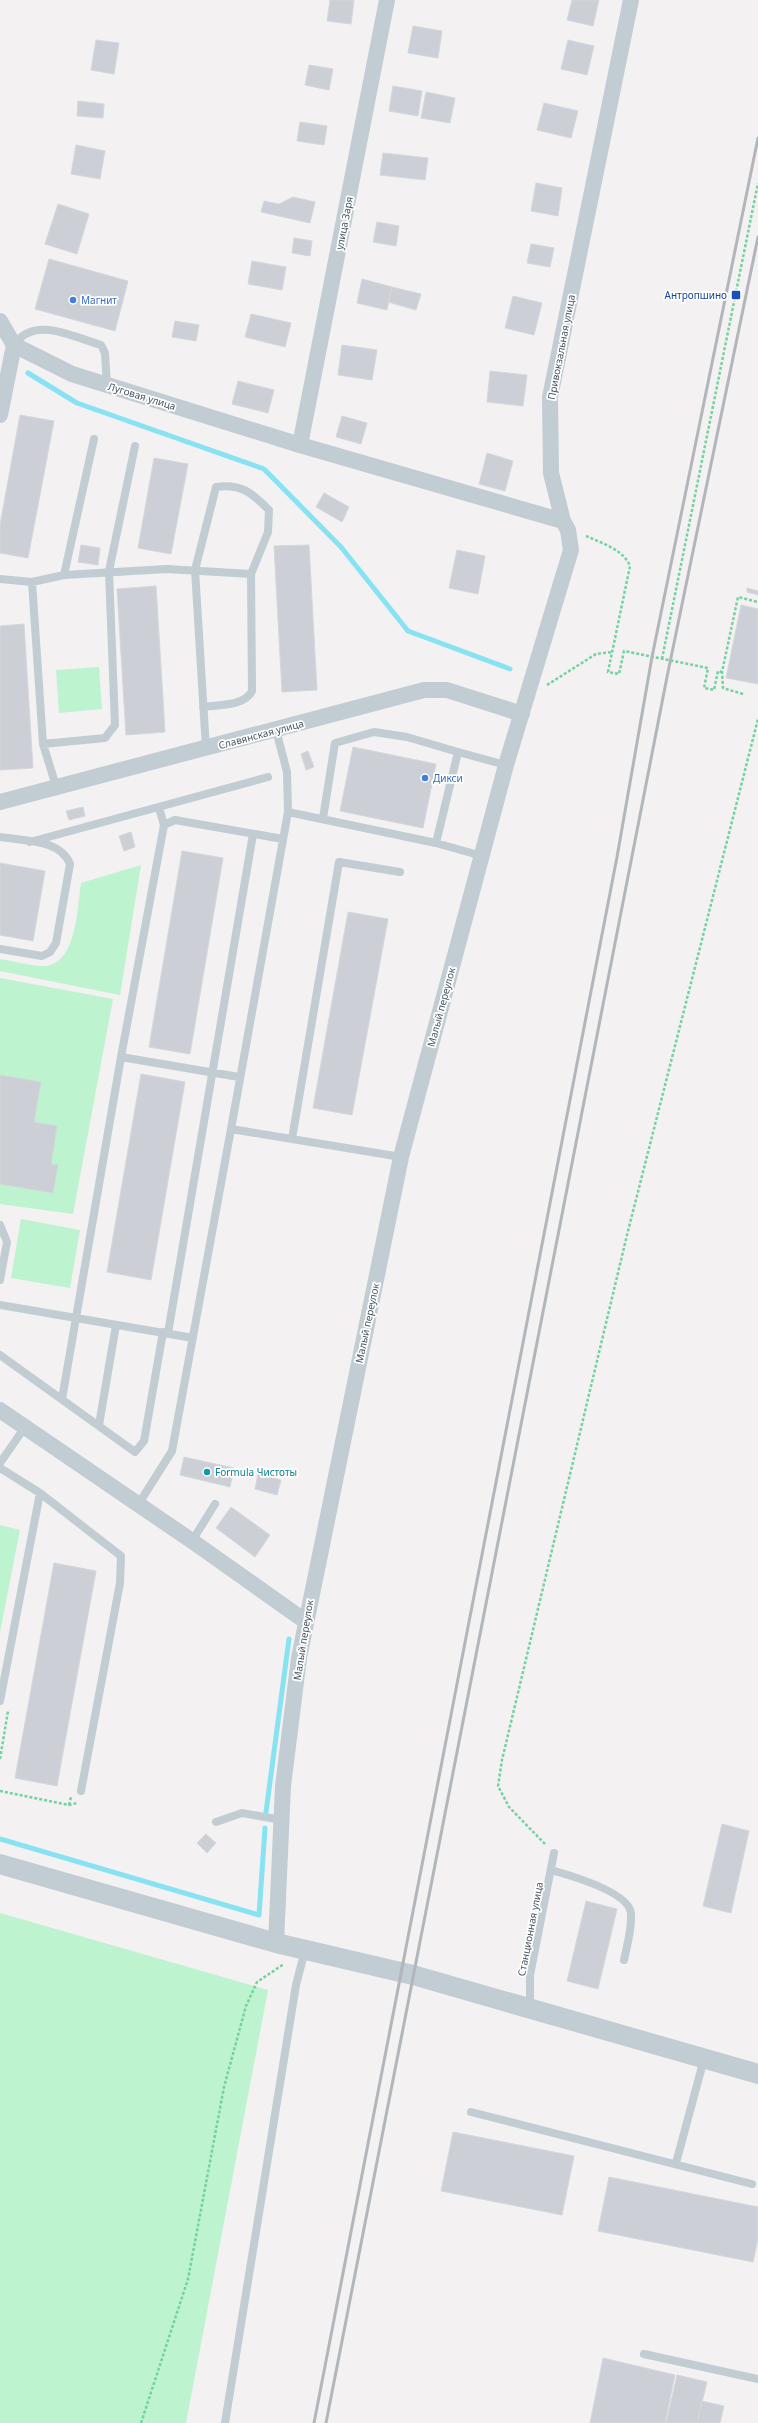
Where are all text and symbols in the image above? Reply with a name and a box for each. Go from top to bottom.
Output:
street label: улица Заря [332,195,356,251]
place label: Антропшино [665,288,727,302]
marker: Антропшино [730,289,742,301]
place label: Магнит [81,293,117,307]
street label: Привокзальная улица [544,293,578,401]
marker: Магнит [68,295,78,305]
street label: Луговая улица [106,379,178,413]
street label: Славянская улица [217,716,305,752]
place label: Дикси [433,771,463,785]
marker: Дикси [420,773,430,783]
street label: Малый переулок [424,965,458,1048]
street label: Малый переулок [352,1281,382,1364]
place label: Formula Чистоты [215,1465,297,1479]
marker: Formula Чистоты [202,1467,212,1477]
street label: Малый переулок [290,1598,316,1681]
street label: Станционная улица [514,1881,546,1977]

